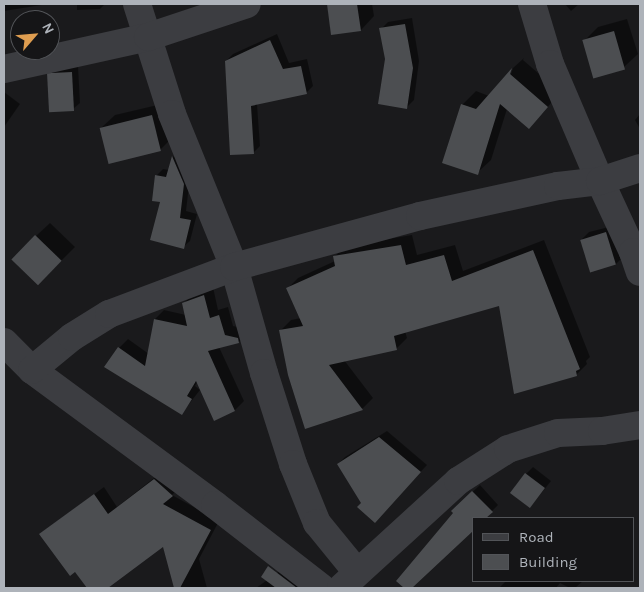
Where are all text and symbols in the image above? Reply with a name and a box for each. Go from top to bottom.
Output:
north arrow [10,10,60,60]
text: N [38,20,58,37]
legend [472,517,634,582]
text: Road [519,528,554,546]
text: Building [519,553,577,571]

